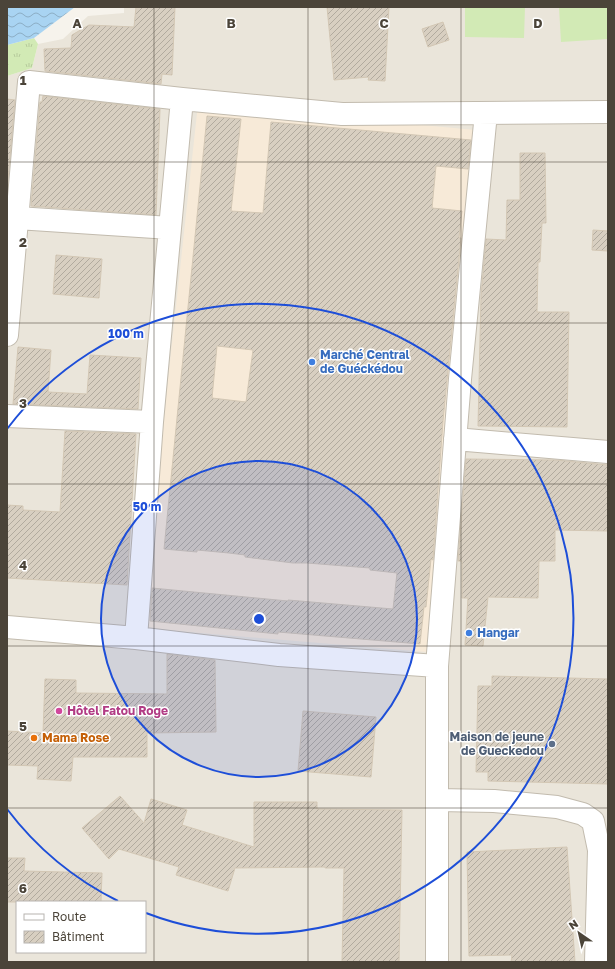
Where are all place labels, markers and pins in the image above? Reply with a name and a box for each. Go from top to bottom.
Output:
place label: Marché Central de Guéckédou [320,347,410,376]
marker: Marché Central de Guéckédou [307,357,317,367]
centre of rings [252,612,266,626]
place label: Hangar [477,625,520,640]
marker: Hangar [464,628,474,638]
place label: Hôtel Fatou Roge [67,703,168,718]
marker: Hôtel Fatou Roge [54,706,64,716]
place label: Maison de jeune de Gueckedou [450,729,544,758]
place label: Mama Rose [42,730,109,745]
marker: Mama Rose [29,733,39,743]
marker: Maison de jeune de Gueckedou [547,739,557,749]

